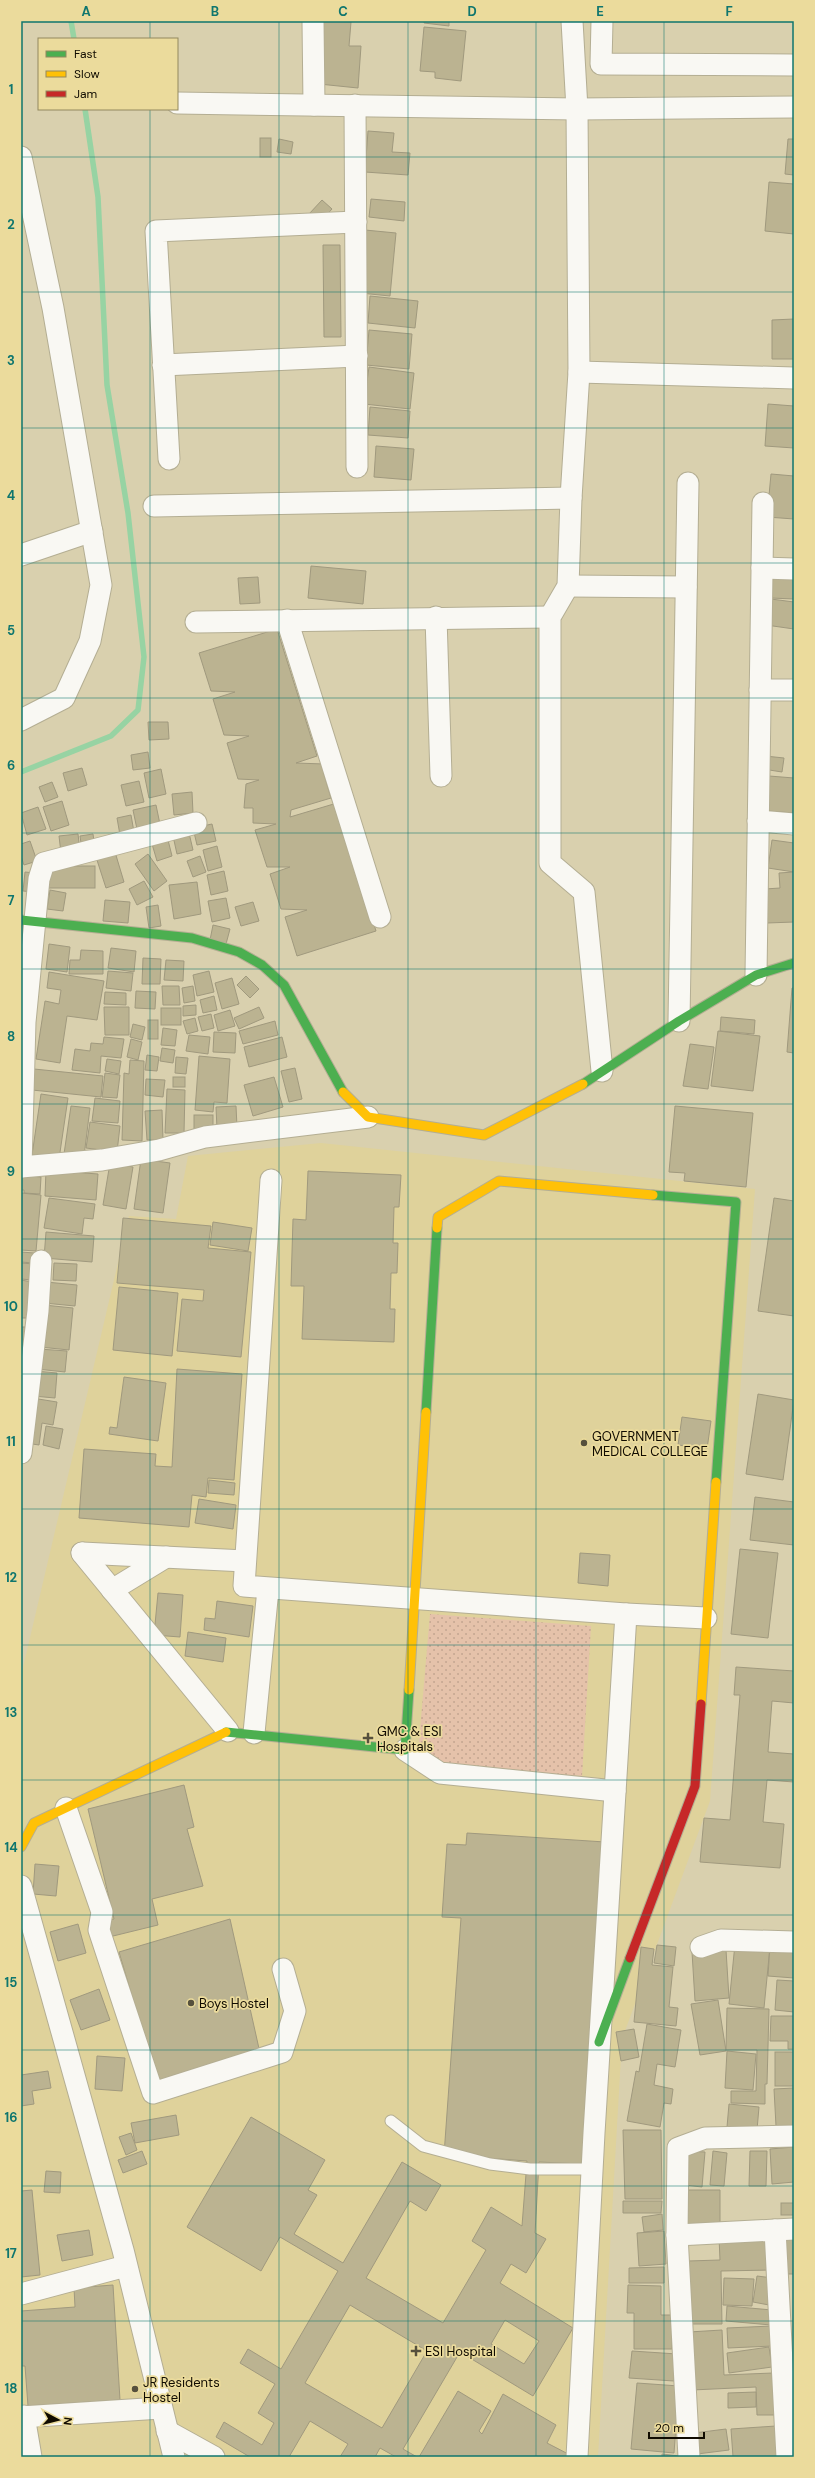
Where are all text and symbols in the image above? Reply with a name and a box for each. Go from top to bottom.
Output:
text: A [81,3,91,20]
text: B [211,3,219,20]
text: C [338,3,348,20]
text: D [467,3,477,20]
text: E [596,3,604,20]
text: F [725,3,733,20]
legend [38,38,178,110]
text: Fast [74,46,97,62]
text: Slow [74,66,100,82]
text: 1 [9,81,13,98]
text: Jam [74,86,97,102]
text: 2 [7,216,15,233]
text: 3 [7,352,15,369]
text: 4 [7,487,15,504]
text: 5 [7,622,15,639]
text: 6 [7,757,15,774]
text: 7 [8,892,15,909]
text: 8 [7,1028,15,1045]
text: 9 [7,1163,15,1180]
text: 10 [4,1298,18,1315]
place label: GOVERNMENT MEDICAL COLLEGE [592,1428,708,1460]
text: 11 [6,1433,16,1450]
marker: GOVERNMENT MEDICAL COLLEGE [579,1438,589,1448]
text: 12 [5,1569,17,1586]
text: 13 [5,1704,17,1721]
place label: GMC & ESI Hospitals [377,1723,442,1755]
marker: GMC & ESI Hospitals [362,1732,374,1744]
text: 14 [4,1839,18,1856]
text: 15 [5,1974,17,1991]
place label: Boys Hostel [199,1995,269,2012]
marker: Boys Hostel [186,1998,196,2008]
text: 16 [5,2109,17,2126]
text: 17 [5,2245,17,2262]
place label: ESI Hospital [425,2343,496,2360]
marker: ESI Hospital [410,2345,422,2357]
place label: JR Residents Hostel [143,2374,220,2406]
text: 18 [5,2380,17,2397]
marker: JR Residents Hostel [130,2384,140,2394]
north arrow [38,2400,78,2440]
scale bar [649,2414,704,2440]
text: N [60,2416,75,2426]
text: 20 m [655,2420,684,2436]

